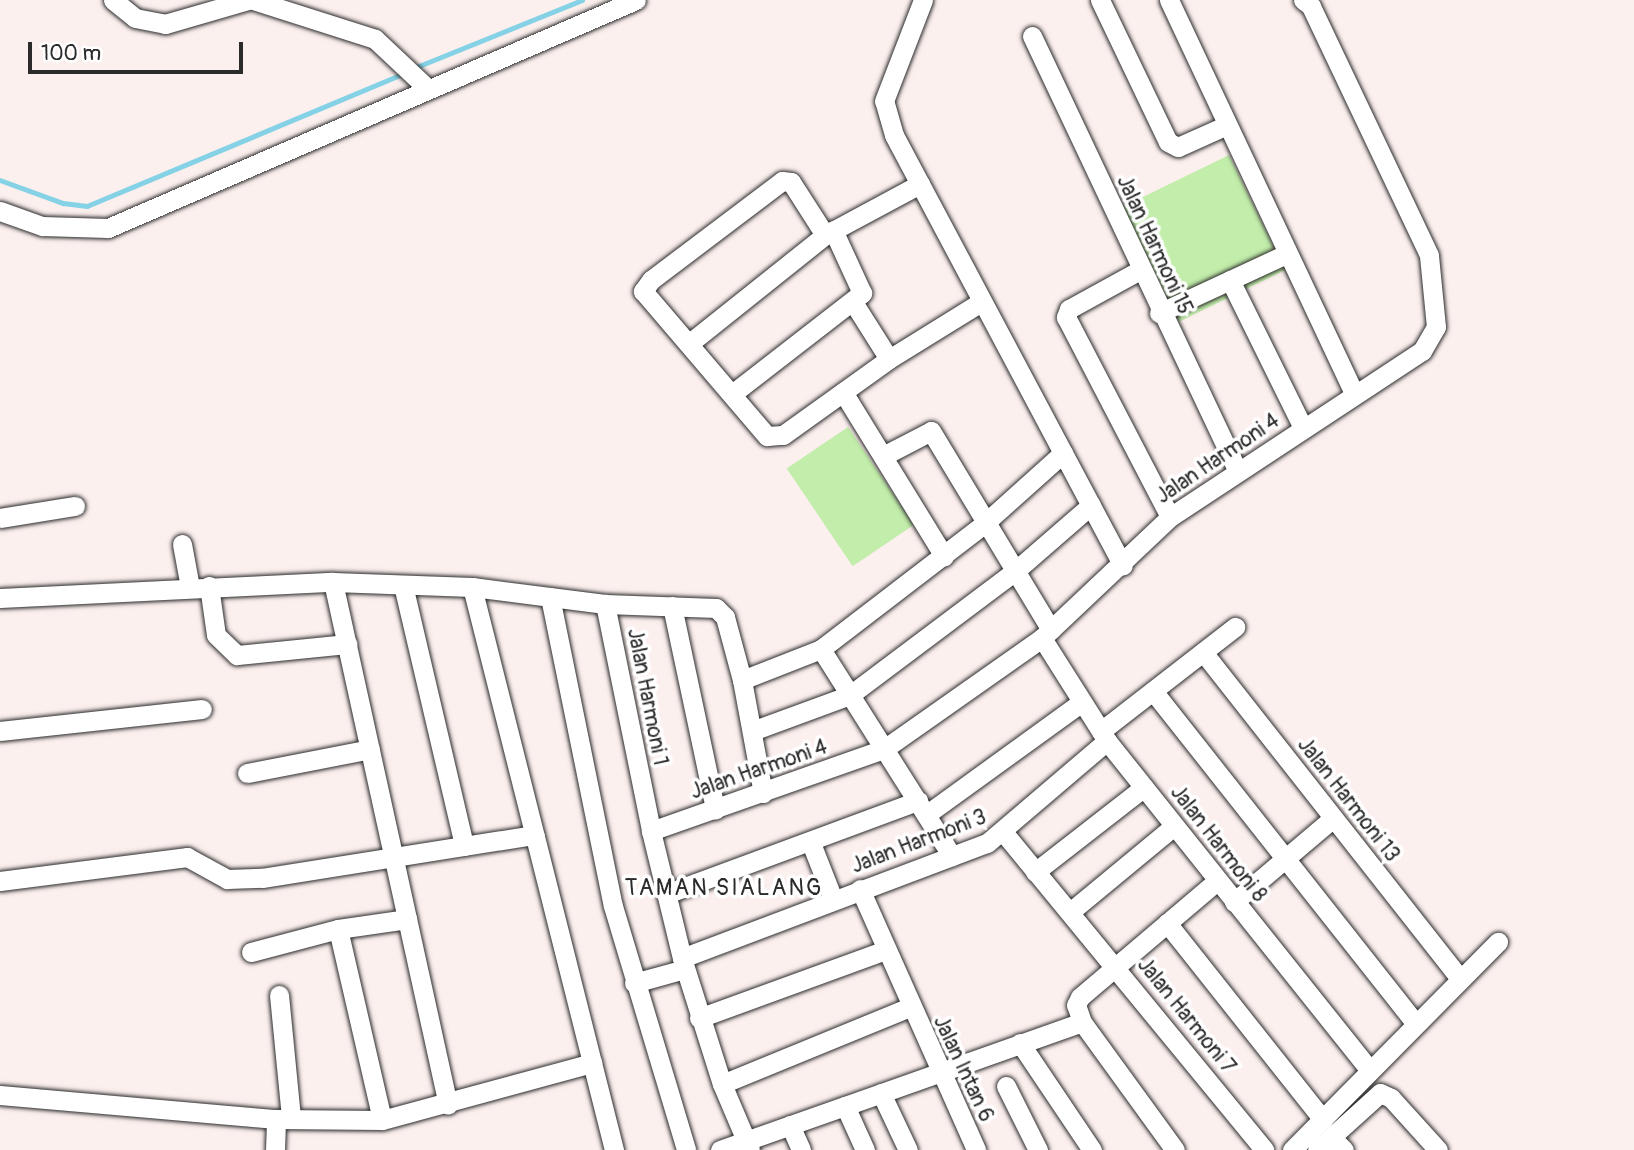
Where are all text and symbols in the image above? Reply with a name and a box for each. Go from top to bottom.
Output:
scale bar [32,28,247,72]
text: 100 m [41,40,101,67]
street label: Jalan Harmoni 15 [1111,172,1197,318]
street label: Jalan Harmoni 4 [1152,409,1284,509]
street label: Jalan Harmoni 1 [621,626,673,768]
street label: Jalan Harmoni 13 [1292,733,1404,867]
street label: Jalan Harmoni 4 [687,735,831,805]
street label: Jalan Harmoni 8 [1165,781,1271,907]
street label: Jalan Harmoni 3 [848,805,990,879]
district label: TAMAN SIALANG [626,874,822,902]
street label: Jalan Harmoni 7 [1132,953,1240,1079]
street label: Jalan Intan 6 [927,1012,999,1126]

